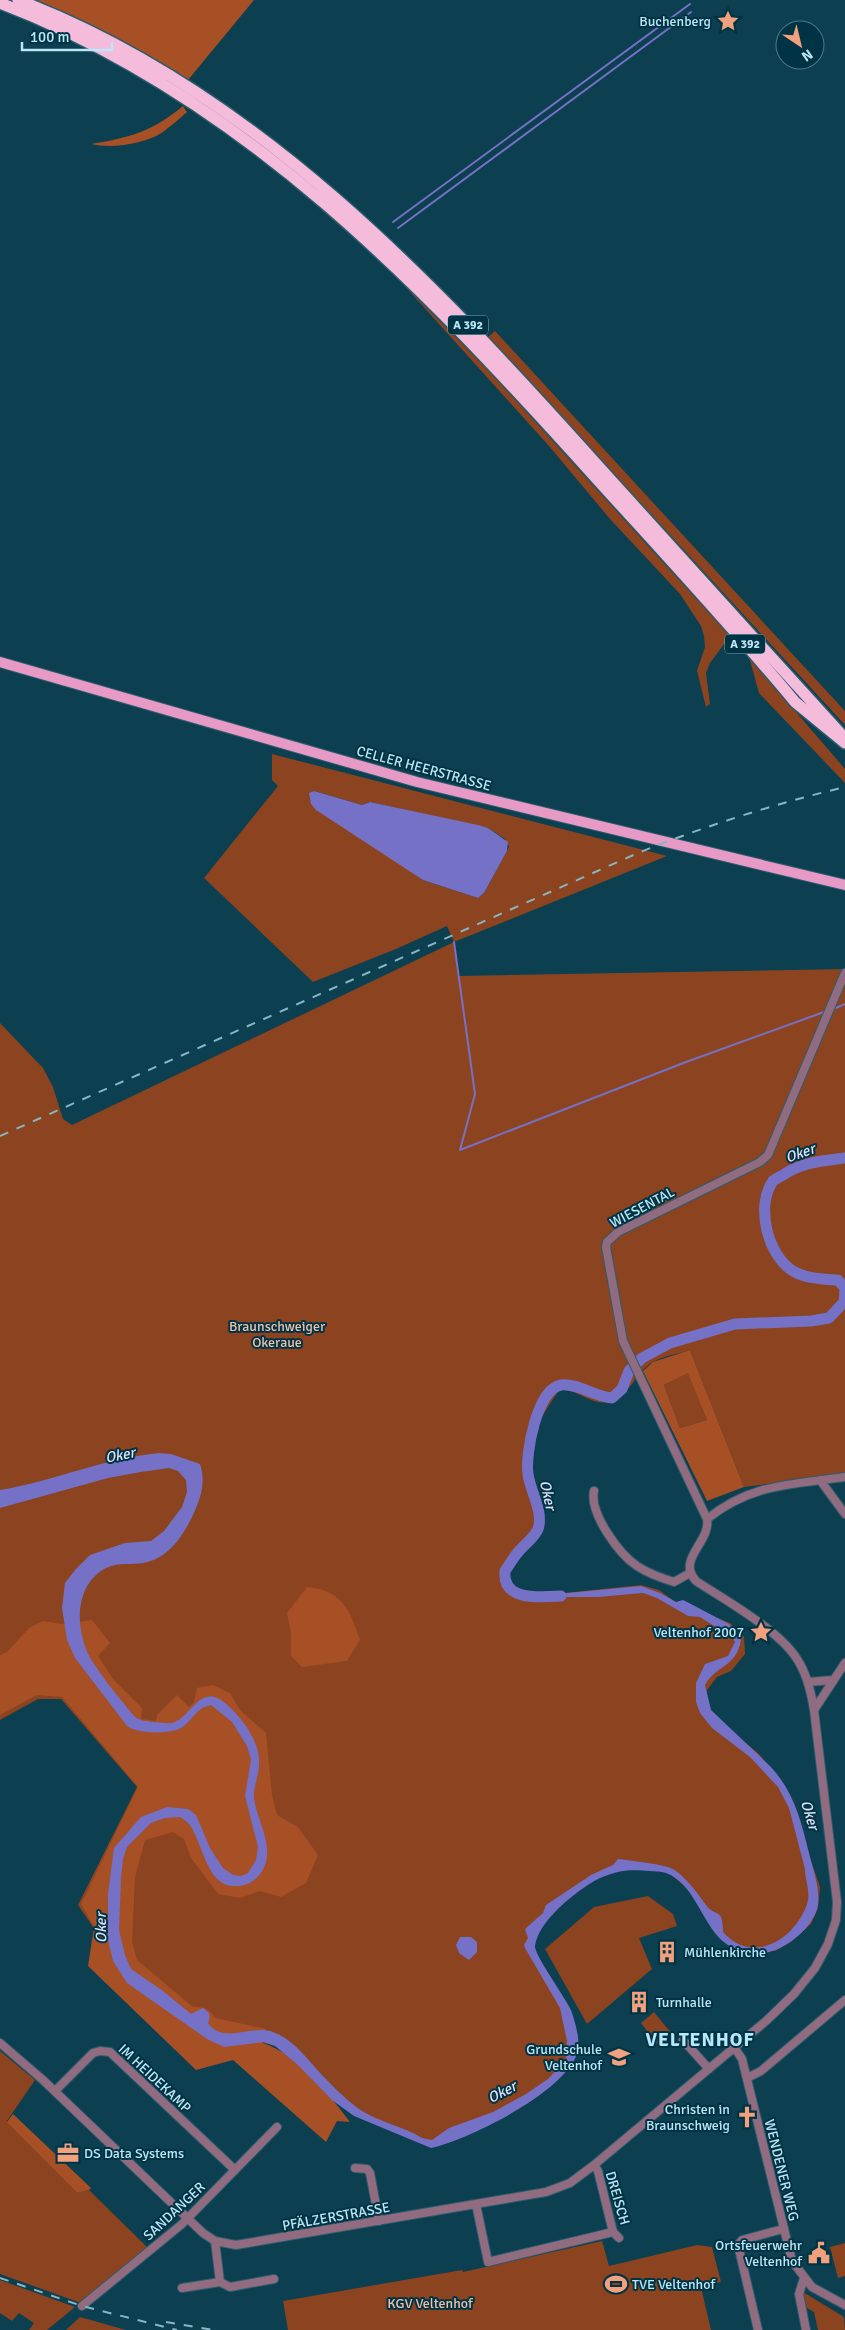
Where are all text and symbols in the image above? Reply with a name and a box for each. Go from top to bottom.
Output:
place icon: Buchenberg [715,8,741,34]
place label: Buchenberg [639,13,711,30]
scale bar [22,20,112,52]
north arrow [775,20,825,70]
text: 100 m [30,28,70,46]
text: N [798,45,816,65]
road number: A 392 [448,316,488,334]
road number: A 392 [725,634,765,654]
street label: CELLER HEERSTRASSE [355,742,493,795]
water label: Oker [783,1139,820,1166]
street label: WIESENTAL [607,1183,678,1232]
park label: Braunschweiger Okeraue [229,1318,326,1351]
water label: Oker [103,1443,139,1467]
water label: Oker [536,1478,561,1514]
place icon: Veltenhof 2007 [748,1619,774,1645]
place label: Veltenhof 2007 [654,1624,744,1641]
water label: Oker [797,1798,824,1834]
water label: Oker [92,1910,110,1943]
building icon: Mühlenkirche [654,1939,680,1965]
place label: Mühlenkirche [684,1944,766,1961]
building icon: Turnhalle [626,1989,652,2015]
place label: Turnhalle [656,1994,712,2011]
district label: VELTENHOF [645,2028,755,2052]
street label: IM HEIDEKAMP [115,2040,195,2116]
place label: Grundschule Veltenhof [526,2041,603,2074]
school or university icon: Grundschule Veltenhof [606,2044,632,2070]
water label: Oker [484,2076,522,2107]
place label: Christen in Braunschweig [646,2101,730,2134]
church icon: Christen in Braunschweig [734,2104,760,2130]
street label: WENDENER WEG [761,2118,802,2223]
office icon: DS Data Systems [55,2140,81,2166]
place label: DS Data Systems [84,2145,184,2162]
street label: DREISCH [602,2169,633,2227]
street label: SANDANGER [140,2178,209,2244]
street label: PFÄLZERSTRASSE [281,2199,391,2234]
place label: Ortsfeuerwehr Veltenhof [715,2237,803,2270]
public building icon: Ortsfeuerwehr Veltenhof [806,2240,832,2266]
sports icon: TVE Veltenhof [603,2271,629,2297]
place label: TVE Veltenhof [632,2276,716,2293]
park label: KGV Veltenhof [387,2295,474,2312]

